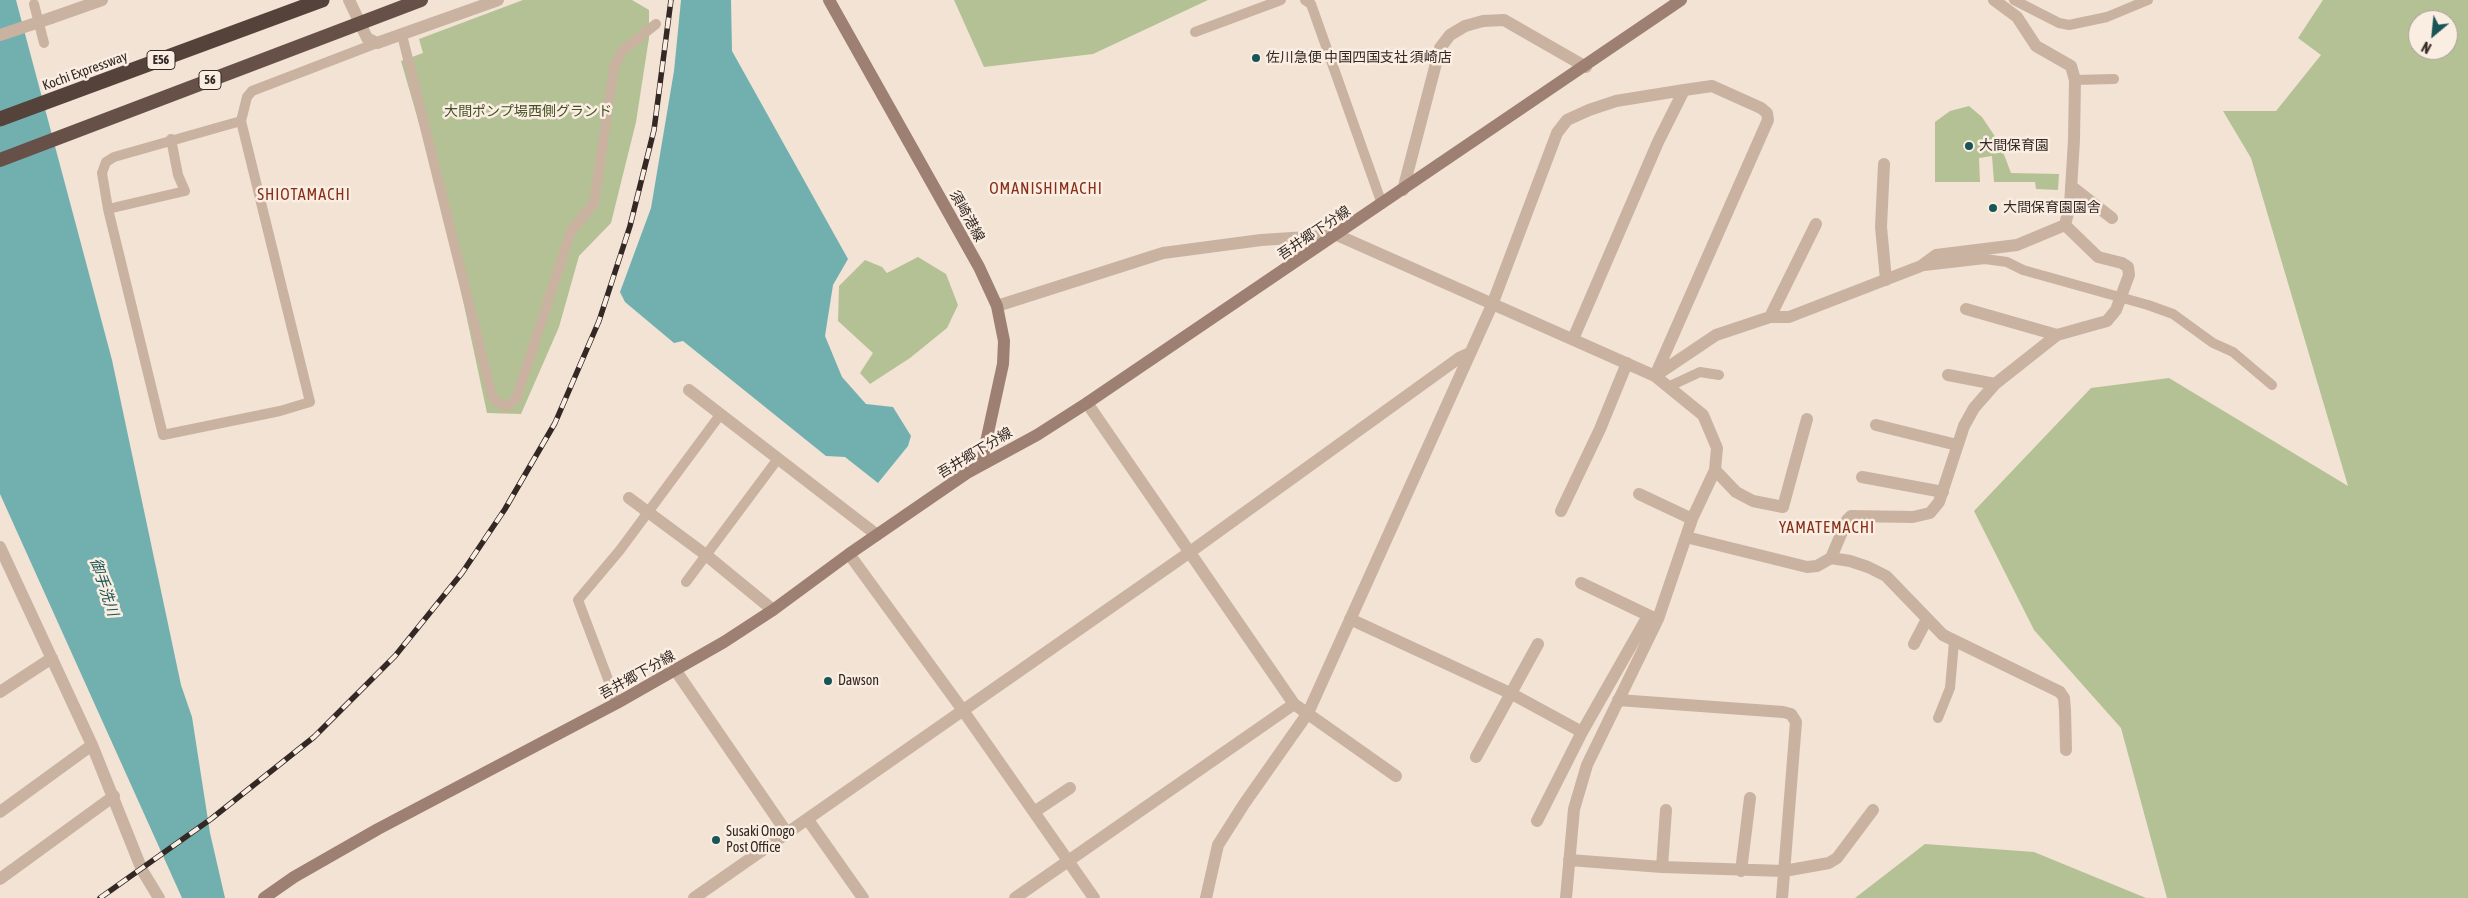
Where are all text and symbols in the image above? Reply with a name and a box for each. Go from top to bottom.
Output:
north arrow [2408,10,2458,60]
text: N [2419,38,2434,56]
street label: Kochi Expressway [40,48,130,94]
road number: E56 [147,50,175,70]
place label: 佐川急便 中国四国支社 須崎店 [1266,50,1452,66]
marker: 佐川急便 中国四国支社 須崎店 [1250,52,1262,64]
road number: 56 [199,70,221,90]
park label: 大間ポンプ場西側グランド [444,104,612,120]
place label: 大間保育園 [1979,138,2049,154]
marker: 大間保育園 [1963,140,1975,152]
district label: OMANISHIMACHI [988,179,1104,199]
district label: SHIOTAMACHI [256,185,352,205]
street label: 須崎港線 [946,187,988,245]
place label: 大間保育園園舎 [2003,200,2101,216]
marker: 大間保育園園舎 [1987,202,1999,214]
street label: 吾井郷下分線 [1274,203,1354,263]
street label: 吾井郷下分線 [935,424,1015,482]
district label: YAMATEMACHI [1778,518,1876,538]
water label: 御手洗川 [86,556,122,618]
street label: 吾井郷下分線 [596,647,678,703]
place label: Dawson [838,673,879,689]
marker: Dawson [822,675,834,687]
place label: Susaki Onogo Post Office [726,824,795,856]
marker: Susaki Onogo Post Office [710,834,722,846]

